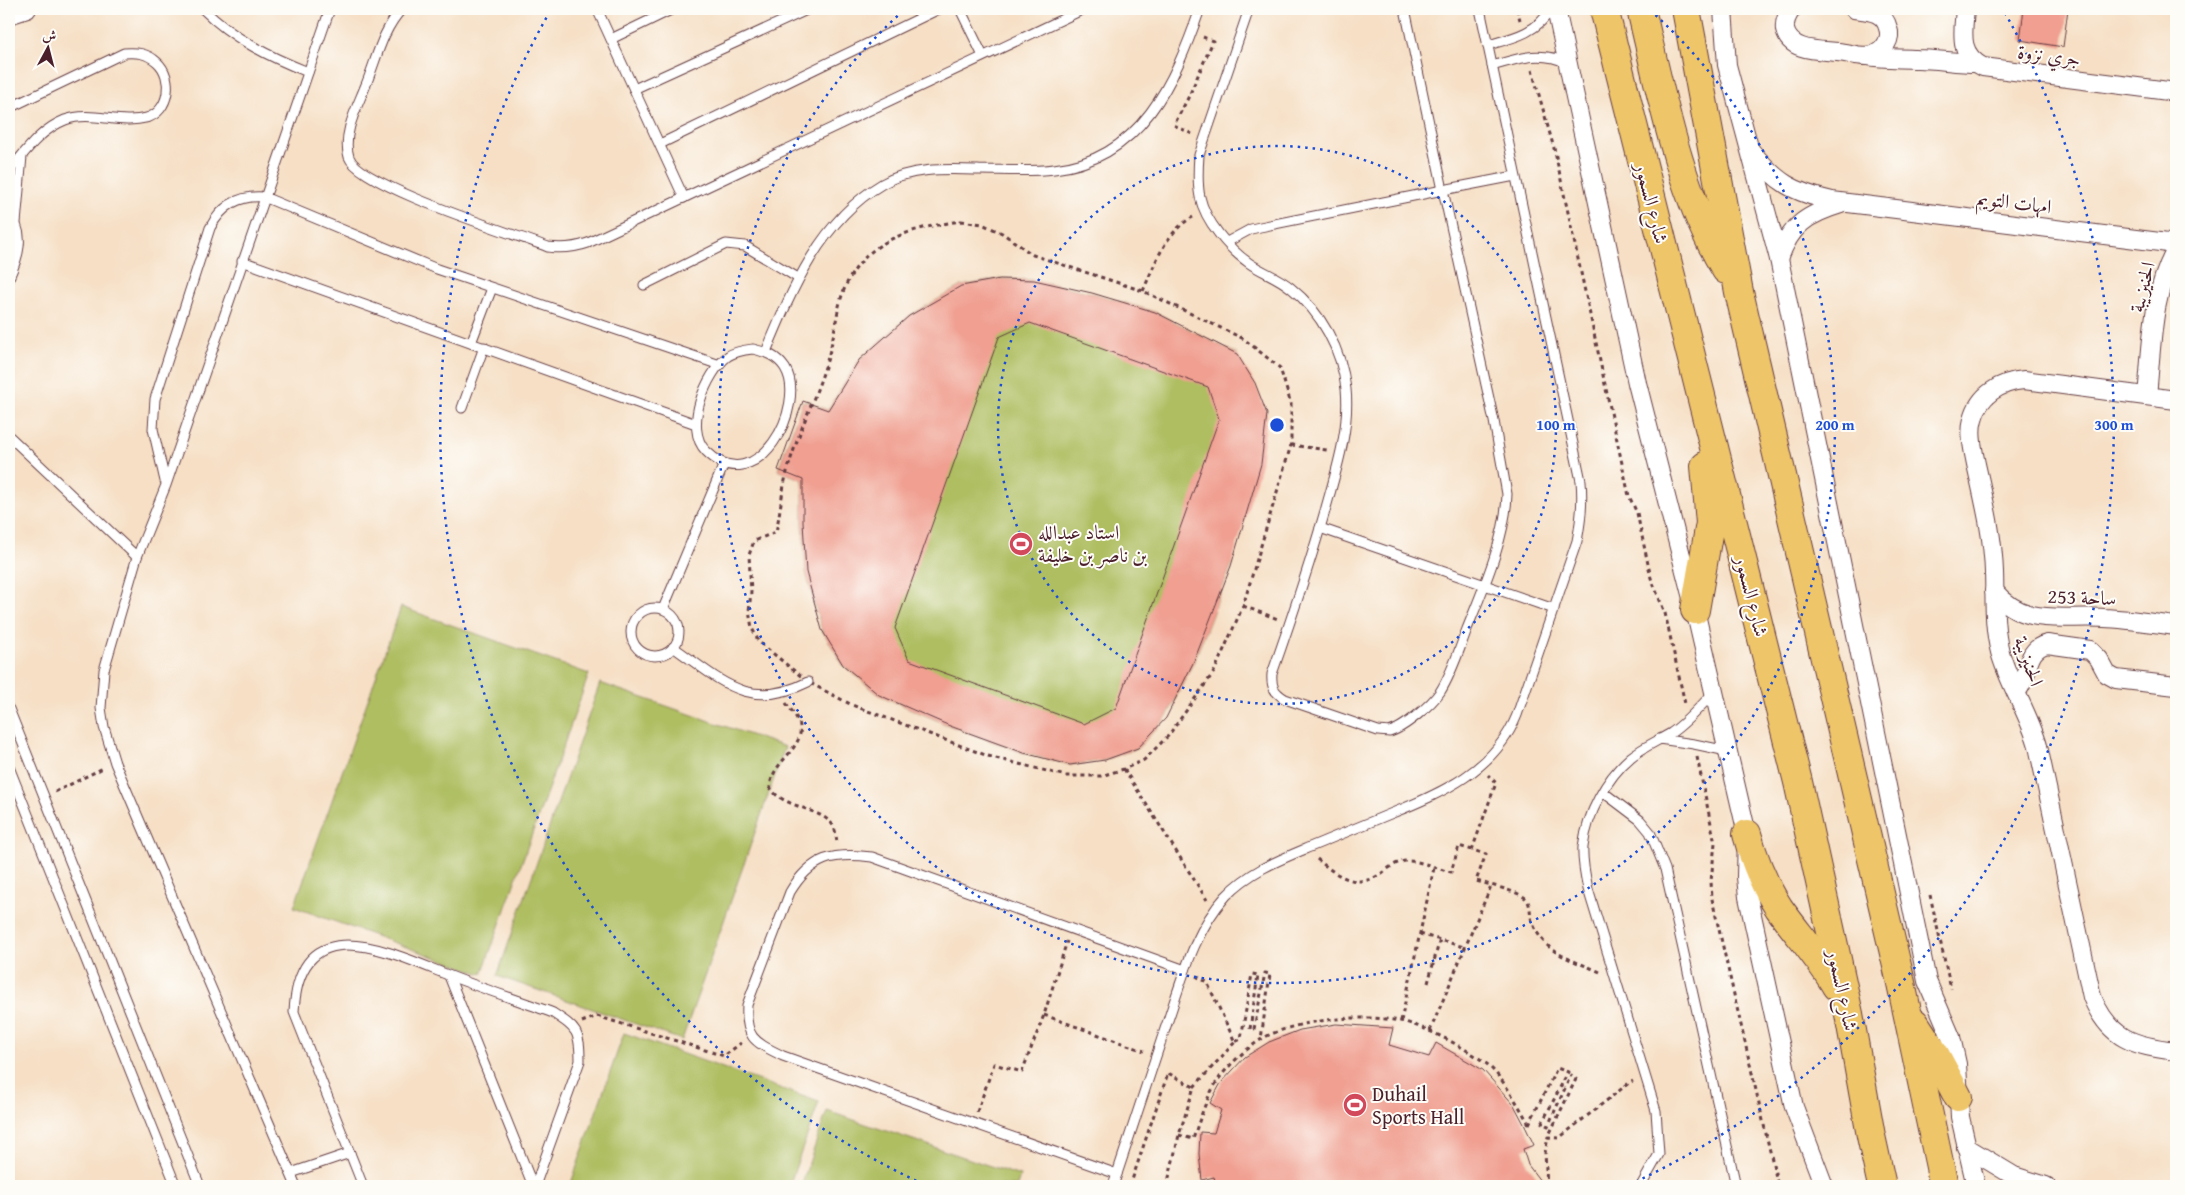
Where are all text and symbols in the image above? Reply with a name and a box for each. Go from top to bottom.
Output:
north arrow [22,22,72,72]
text: ش [41,24,58,46]
street label: جري نزوة [2016,36,2082,75]
street label: شارع السمور [1624,157,1677,247]
street label: امهات التويم [1974,183,2053,224]
street label: الحنيزيبة [2121,258,2162,315]
text: 100 m [1536,414,1576,435]
text: 200 m [1815,414,1855,435]
text: 300 m [2094,414,2134,435]
centre of rings [1268,416,1286,434]
place label: استاد عبدالله بن ناصر بن خليفة [1038,517,1148,569]
sports icon: استاد عبدالله بن ناصر بن خليفة [1008,531,1034,557]
street label: شارع السمور [1724,550,1777,640]
street label: ساحة 253 [2047,581,2117,612]
street label: الحنيزيبة [2007,632,2052,690]
street label: شارع السمور [1816,945,1866,1034]
place label: Duhail Sports Hall [1372,1079,1465,1131]
sports icon: Duhail Sports Hall [1342,1092,1368,1118]

